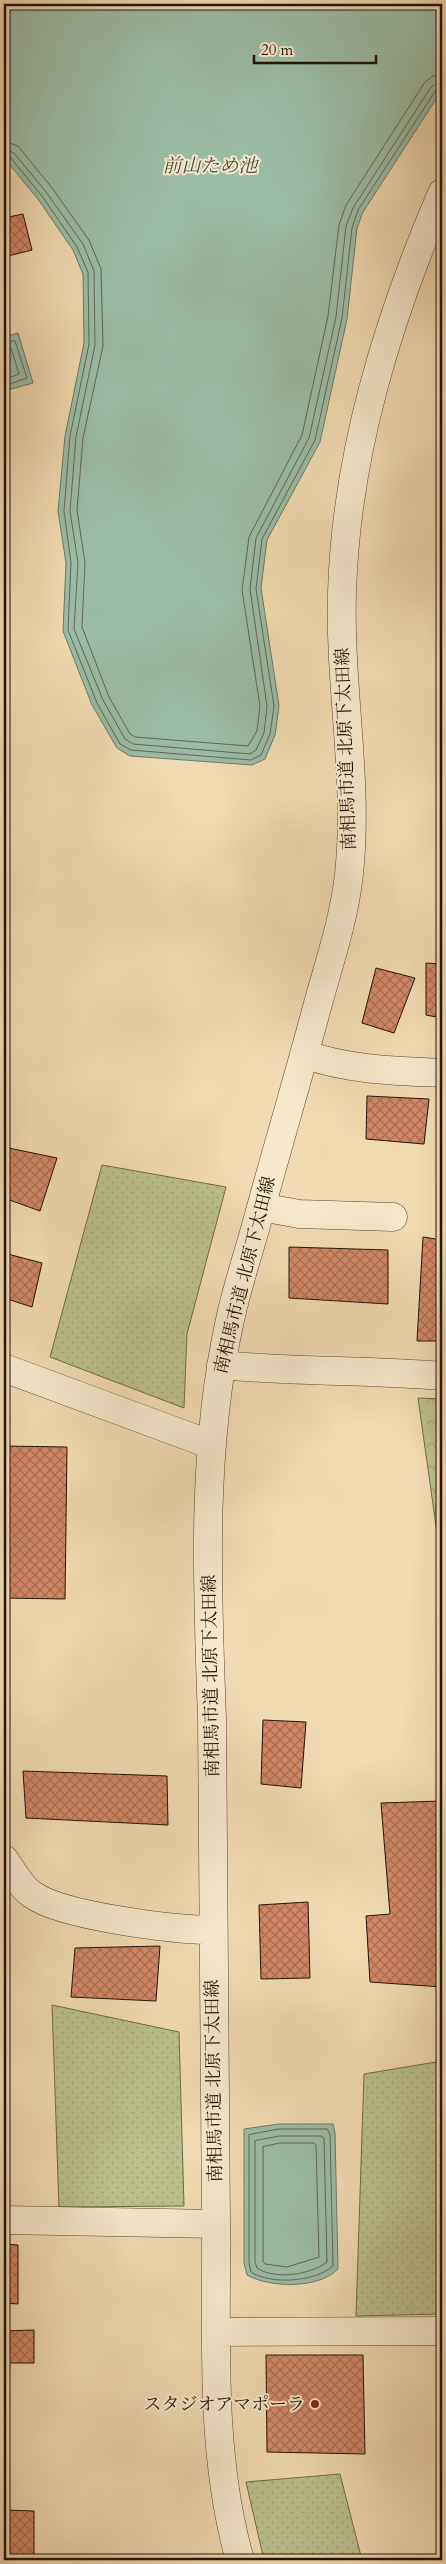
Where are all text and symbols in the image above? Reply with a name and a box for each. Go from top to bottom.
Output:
scale bar [254,32,376,64]
text: 20 m [261,40,293,60]
water label: 前山ため池 [162,153,259,179]
street label: 南相馬市道 北原下太田線 [330,647,362,851]
street label: 南相馬市道 北原下太田線 [208,1174,282,1376]
street label: 南相馬市道 北原下太田線 [197,1574,225,1778]
street label: 南相馬市道 北原下太田線 [200,1979,228,2183]
place label: スタジオアマポーラ [144,2392,305,2417]
marker: スタジオアマポーラ [309,2398,321,2410]

